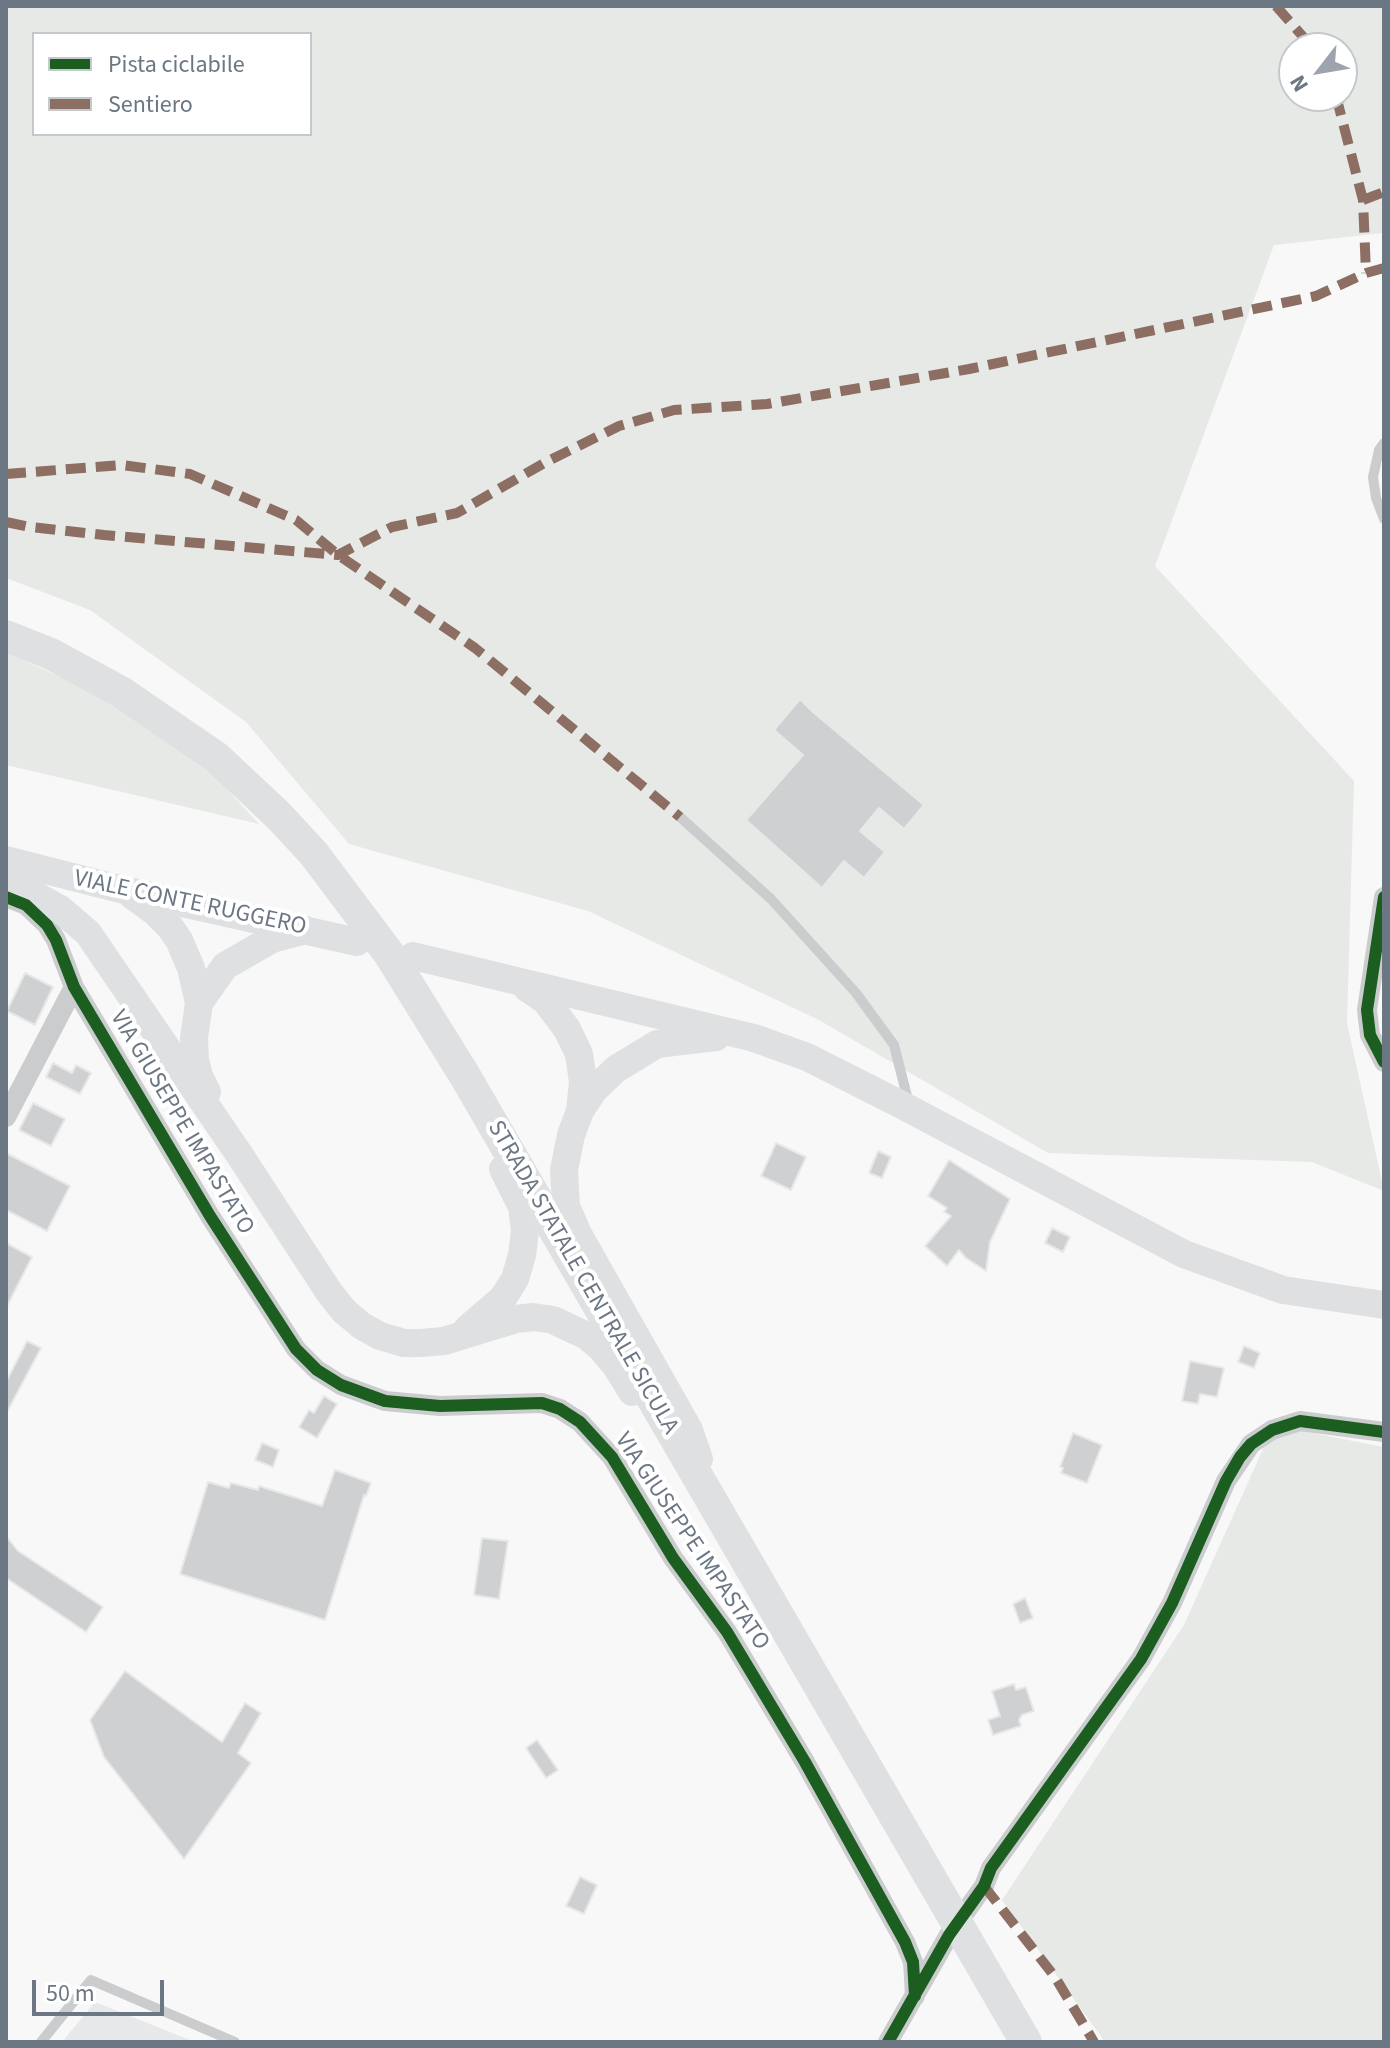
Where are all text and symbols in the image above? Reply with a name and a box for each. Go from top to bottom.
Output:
legend [32,32,312,136]
north arrow [1278,32,1358,112]
text: Pista ciclabile [108,47,245,82]
text: N [1282,69,1317,98]
text: Sentiero [108,87,193,122]
street label: VIALE CONTE RUGGERO [71,865,309,943]
street label: VIA GIUSEPPE IMPASTATO [103,1006,259,1240]
street label: STRADA STATALE CENTRALE SICULA [480,1116,684,1440]
street label: VIA GIUSEPPE IMPASTATO [607,1428,775,1656]
scale bar [36,1964,168,2014]
text: 50 m [46,1976,95,2011]

